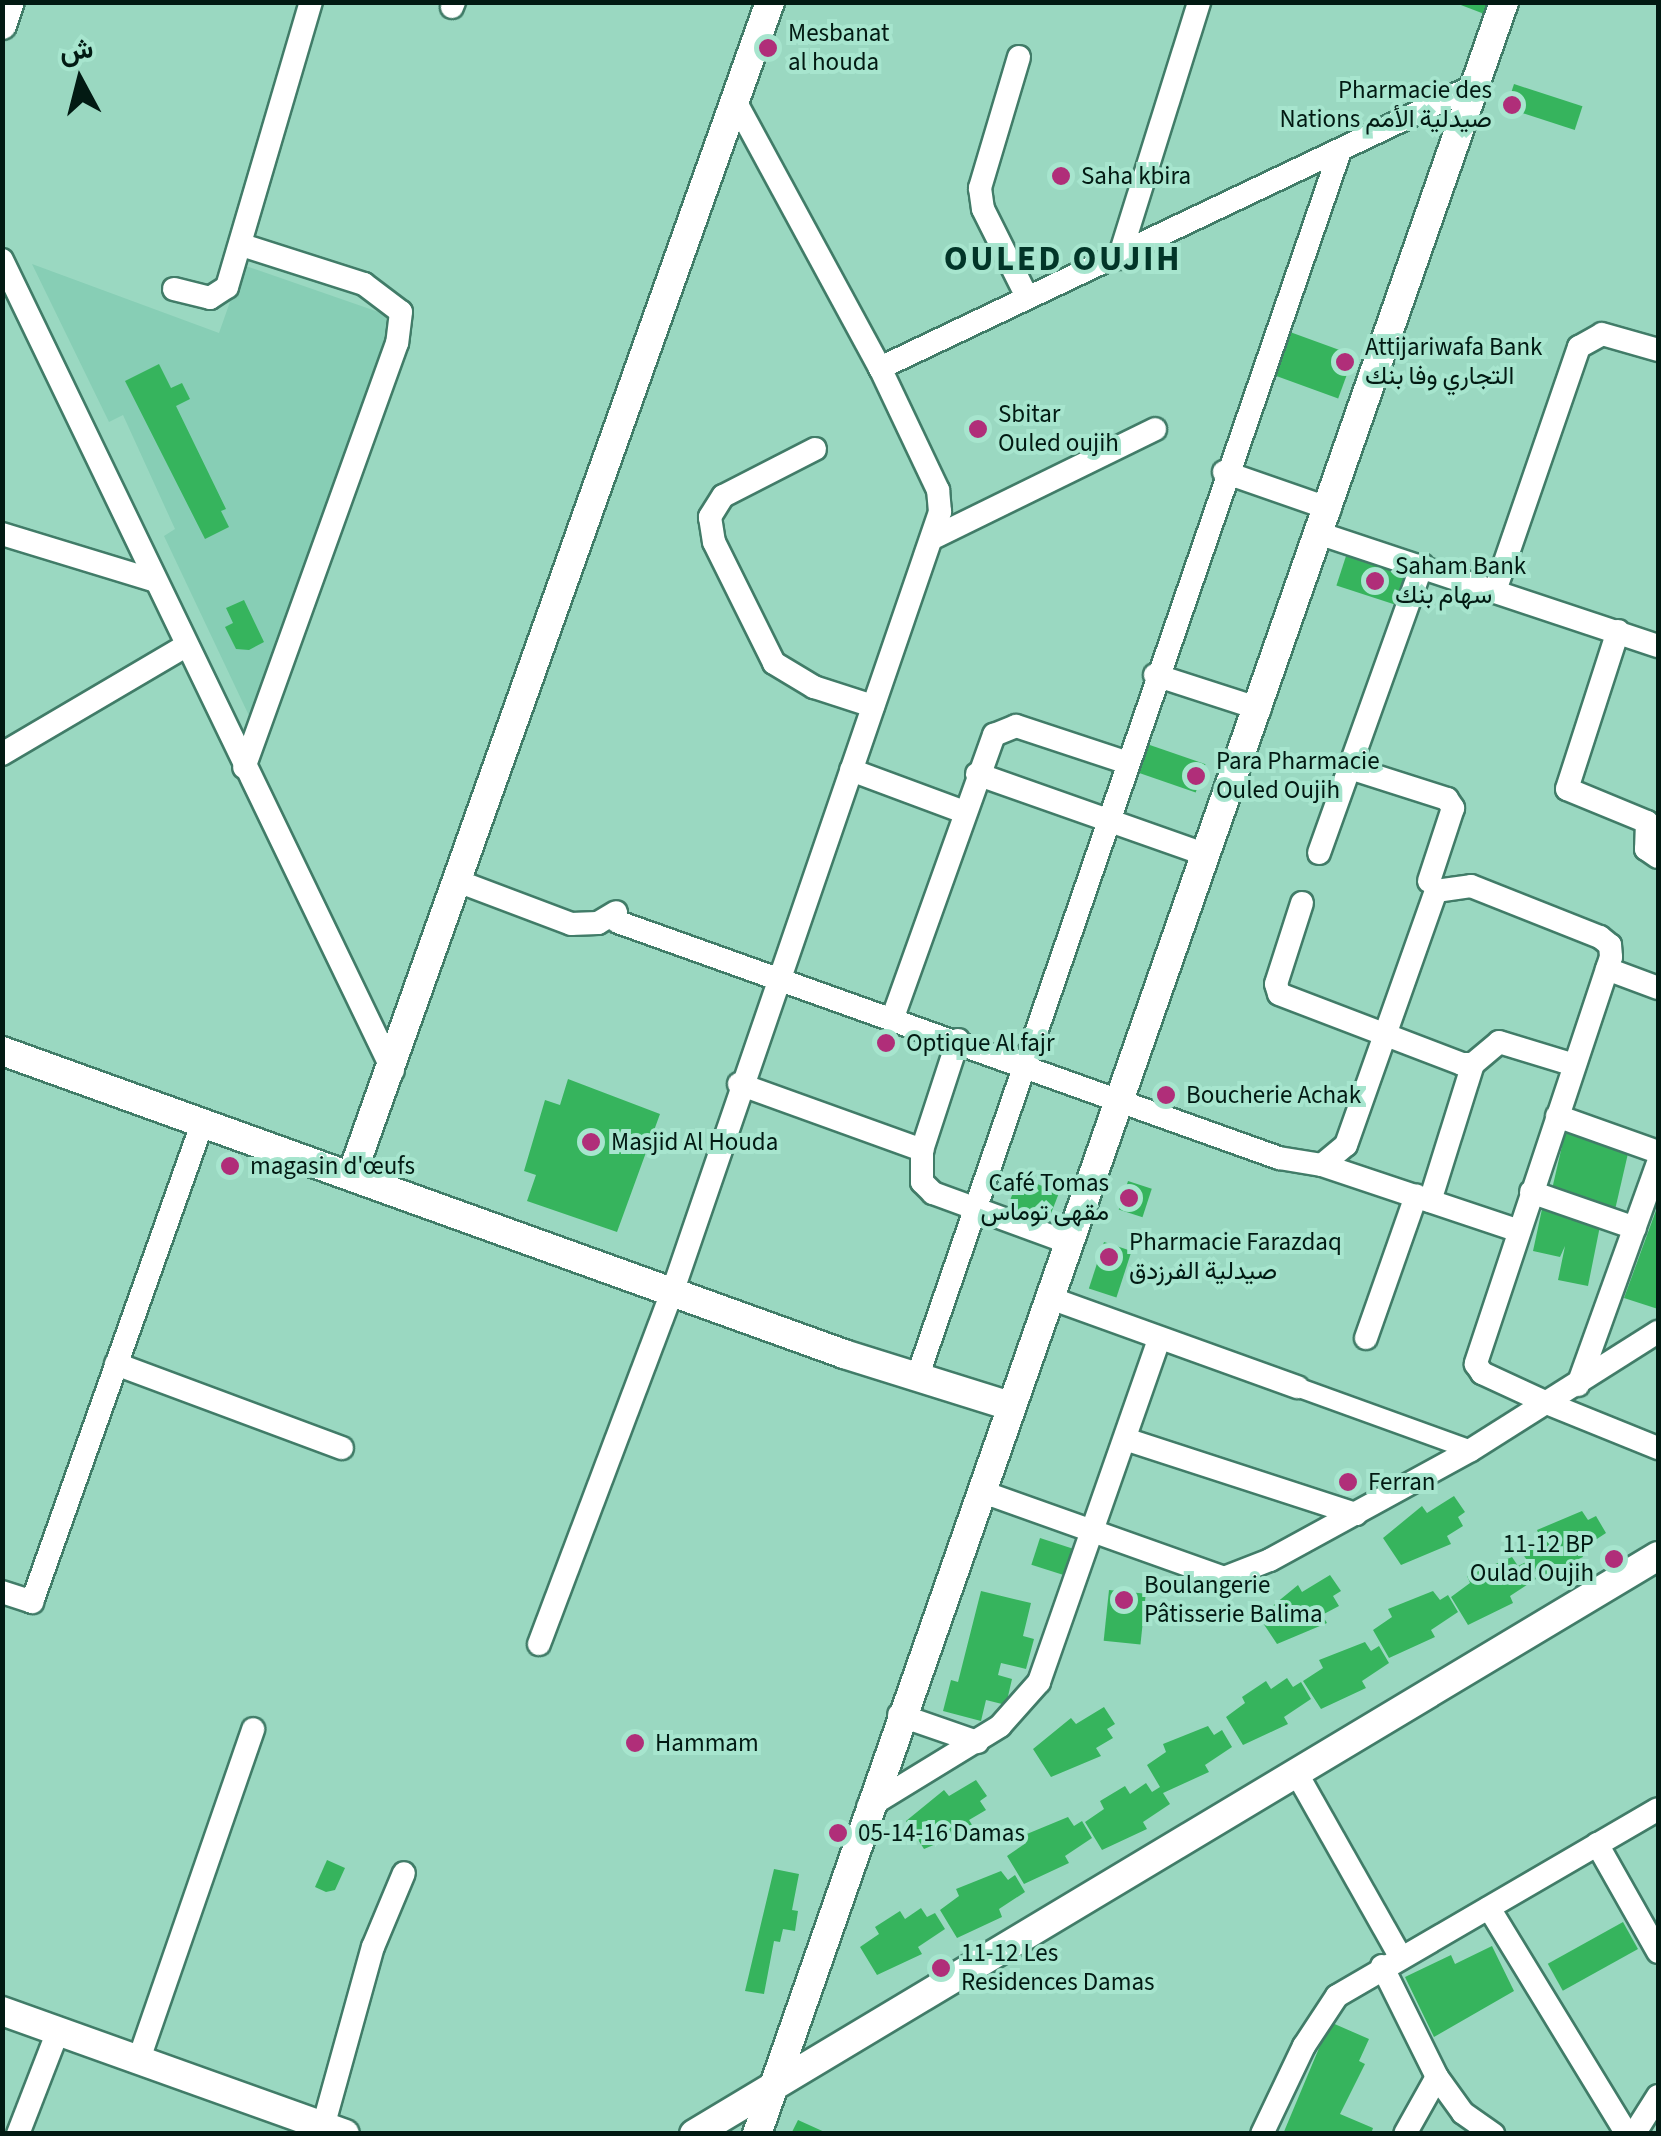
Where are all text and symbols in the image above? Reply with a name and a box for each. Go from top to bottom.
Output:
place label: Mesbanat al houda [788,19,890,78]
text: ش [57,28,95,72]
north arrow [30,30,130,130]
marker: Mesbanat al houda [757,37,779,59]
place label: Pharmacie des Nations صيدلية الأمم [1280,76,1492,135]
marker: Pharmacie des Nations صيدلية الأمم [1501,94,1523,116]
place label: Saha kbira [1081,161,1191,191]
marker: Saha kbira [1050,165,1072,187]
district label: OULED OUJIH [944,238,1182,280]
place label: Attijariwafa Bank التجاري وفا بنك [1365,333,1542,392]
marker: Attijariwafa Bank التجاري وفا بنك [1334,351,1356,373]
place label: Sbitar Ouled oujih [998,400,1119,459]
marker: Sbitar Ouled oujih [967,418,989,440]
place label: Saham Bank سهام بنك [1395,552,1526,611]
marker: Saham Bank سهام بنك [1364,570,1386,592]
place label: Para Pharmacie Ouled Oujih [1216,747,1380,806]
marker: Para Pharmacie Ouled Oujih [1185,765,1207,787]
place label: Optique Al fajr [906,1028,1055,1058]
marker: Optique Al fajr [875,1032,897,1054]
place label: Boucherie Achak [1186,1080,1361,1110]
marker: Boucherie Achak [1155,1084,1177,1106]
place label: Masjid Al Houda [611,1127,778,1157]
marker: Masjid Al Houda [580,1131,602,1153]
place label: magasin d'œufs [250,1151,415,1181]
marker: magasin d'œufs [219,1155,241,1177]
place label: Café Tomas مقهى توماس [980,1169,1109,1228]
marker: Café Tomas مقهى توماس [1118,1187,1140,1209]
place label: Pharmacie Farazdaq صيدلية الفرزدق [1129,1228,1342,1287]
marker: Pharmacie Farazdaq صيدلية الفرزدق [1098,1246,1120,1268]
place label: Ferran [1368,1467,1435,1497]
marker: Ferran [1337,1471,1359,1493]
place label: 11-12 BP Oulad Oujih [1470,1530,1594,1589]
marker: 11-12 BP Oulad Oujih [1603,1548,1625,1570]
place label: Boulangerie Pâtisserie Balima [1144,1571,1323,1630]
marker: Boulangerie Pâtisserie Balima [1113,1589,1135,1611]
place label: Hammam [655,1728,759,1758]
marker: Hammam [624,1732,646,1754]
place label: 05-14-16 Damas [858,1818,1025,1848]
marker: 05-14-16 Damas [827,1822,849,1844]
place label: 11-12 Les Residences Damas [961,1939,1154,1998]
marker: 11-12 Les Residences Damas [930,1957,952,1979]

